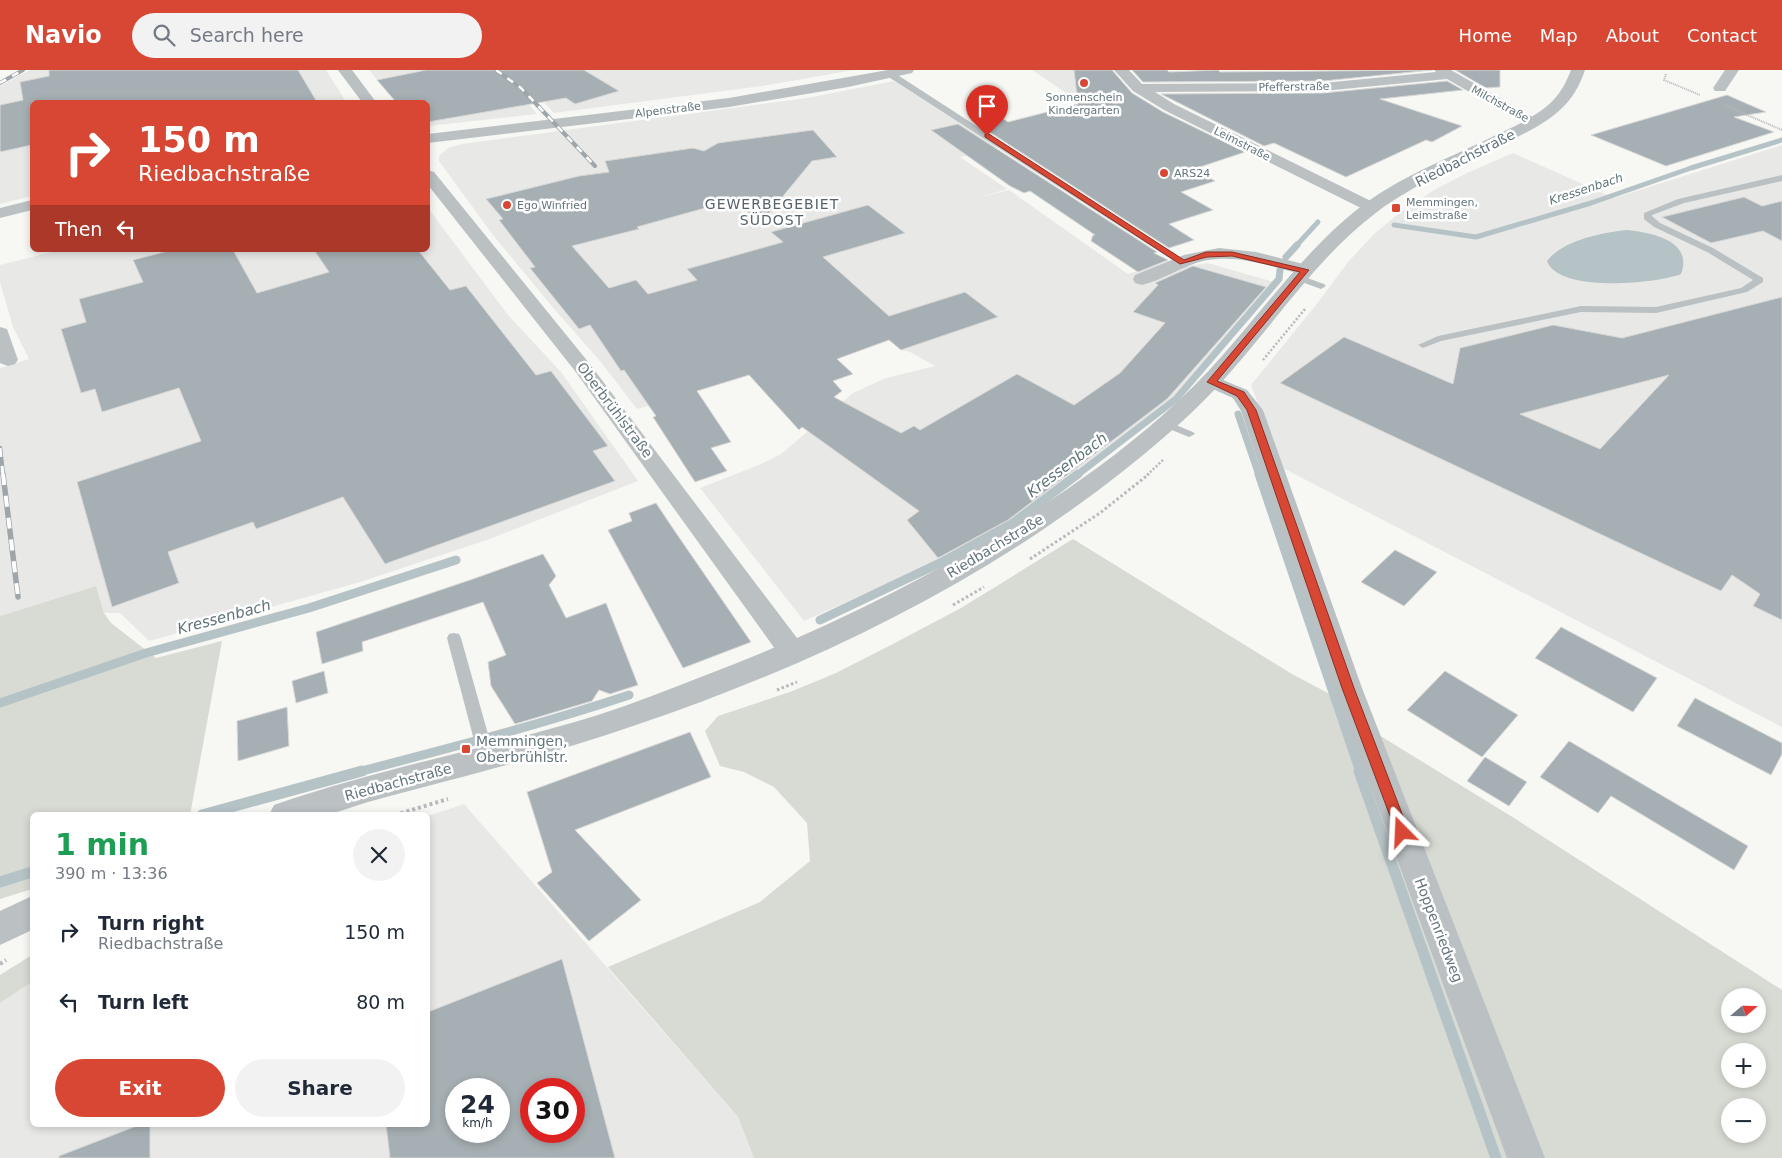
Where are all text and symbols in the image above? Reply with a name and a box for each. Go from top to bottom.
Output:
search box [132,13,482,58]
text: Navio [25,21,102,49]
icon: search [150,21,178,49]
text: Search here [190,24,304,46]
text: Home [1459,25,1512,46]
text: Map [1540,25,1578,46]
text: About [1606,25,1659,46]
text: Contact [1687,25,1757,46]
marker: Sonnenschein Kindergarten [1078,77,1090,89]
street label: Pfefferstraße [1258,80,1330,94]
street label: Milchstraße [1469,83,1531,125]
pin [966,85,1008,136]
place label: Sonnenschein Kindergarten [1046,91,1122,117]
icon: arrive [973,92,1001,120]
street label: Alpenstraße [634,99,702,120]
icon: right [55,120,120,185]
text: 150 m [138,120,260,160]
street label: Leimstraße [1212,124,1273,164]
street label: Riedbachstraße [1412,126,1518,190]
text: Riedbachstraße [138,161,310,186]
marker: ARS24 [1158,167,1170,179]
place label: ARS24 [1174,167,1210,180]
water label: Kressenbach [1547,170,1625,208]
district label: GEWERBEGEBIET SÜDOST [705,196,839,228]
place label: Memmingen, Leimstraße [1406,196,1478,222]
marker: Ego Winfried [501,199,513,211]
place label: Ego Winfried [517,199,587,212]
marker: Memmingen, Leimstraße [1390,202,1402,214]
icon: left [112,215,140,243]
text: Then [55,218,102,240]
street label: Oberbrühlstraße [574,359,656,461]
water label: Kressenbach [1023,429,1111,501]
street label: Riedbachstraße [944,511,1046,581]
water label: Kressenbach [175,596,273,638]
place label: Memmingen, Oberbrühlstr. [476,733,568,765]
marker: Memmingen, Oberbrühlstr. [460,743,472,755]
street label: Riedbachstraße [343,760,453,804]
position arrow [1375,805,1427,857]
text: 1 min [55,827,149,862]
button: close [353,829,405,881]
text: 390 m · 13:36 [55,864,168,883]
street label: Hoppenriedweg [1412,876,1466,984]
text: Turn right [98,912,204,934]
icon: right [55,918,83,946]
text: 150 m [344,921,405,943]
text: Riedbachstraße [98,934,223,953]
icon: left [55,988,83,1016]
north arrow [1721,988,1766,1032]
map controls [1721,988,1766,1143]
text: Turn left [98,991,189,1013]
text: 80 m [356,991,405,1013]
button: + [1721,1043,1766,1088]
button: Exit [55,1059,225,1117]
button: Share [235,1059,405,1117]
speed limit sign: 30 [520,1078,585,1143]
text: 24 [460,1090,495,1119]
button: − [1721,1098,1766,1143]
text: km/h [462,1116,493,1130]

